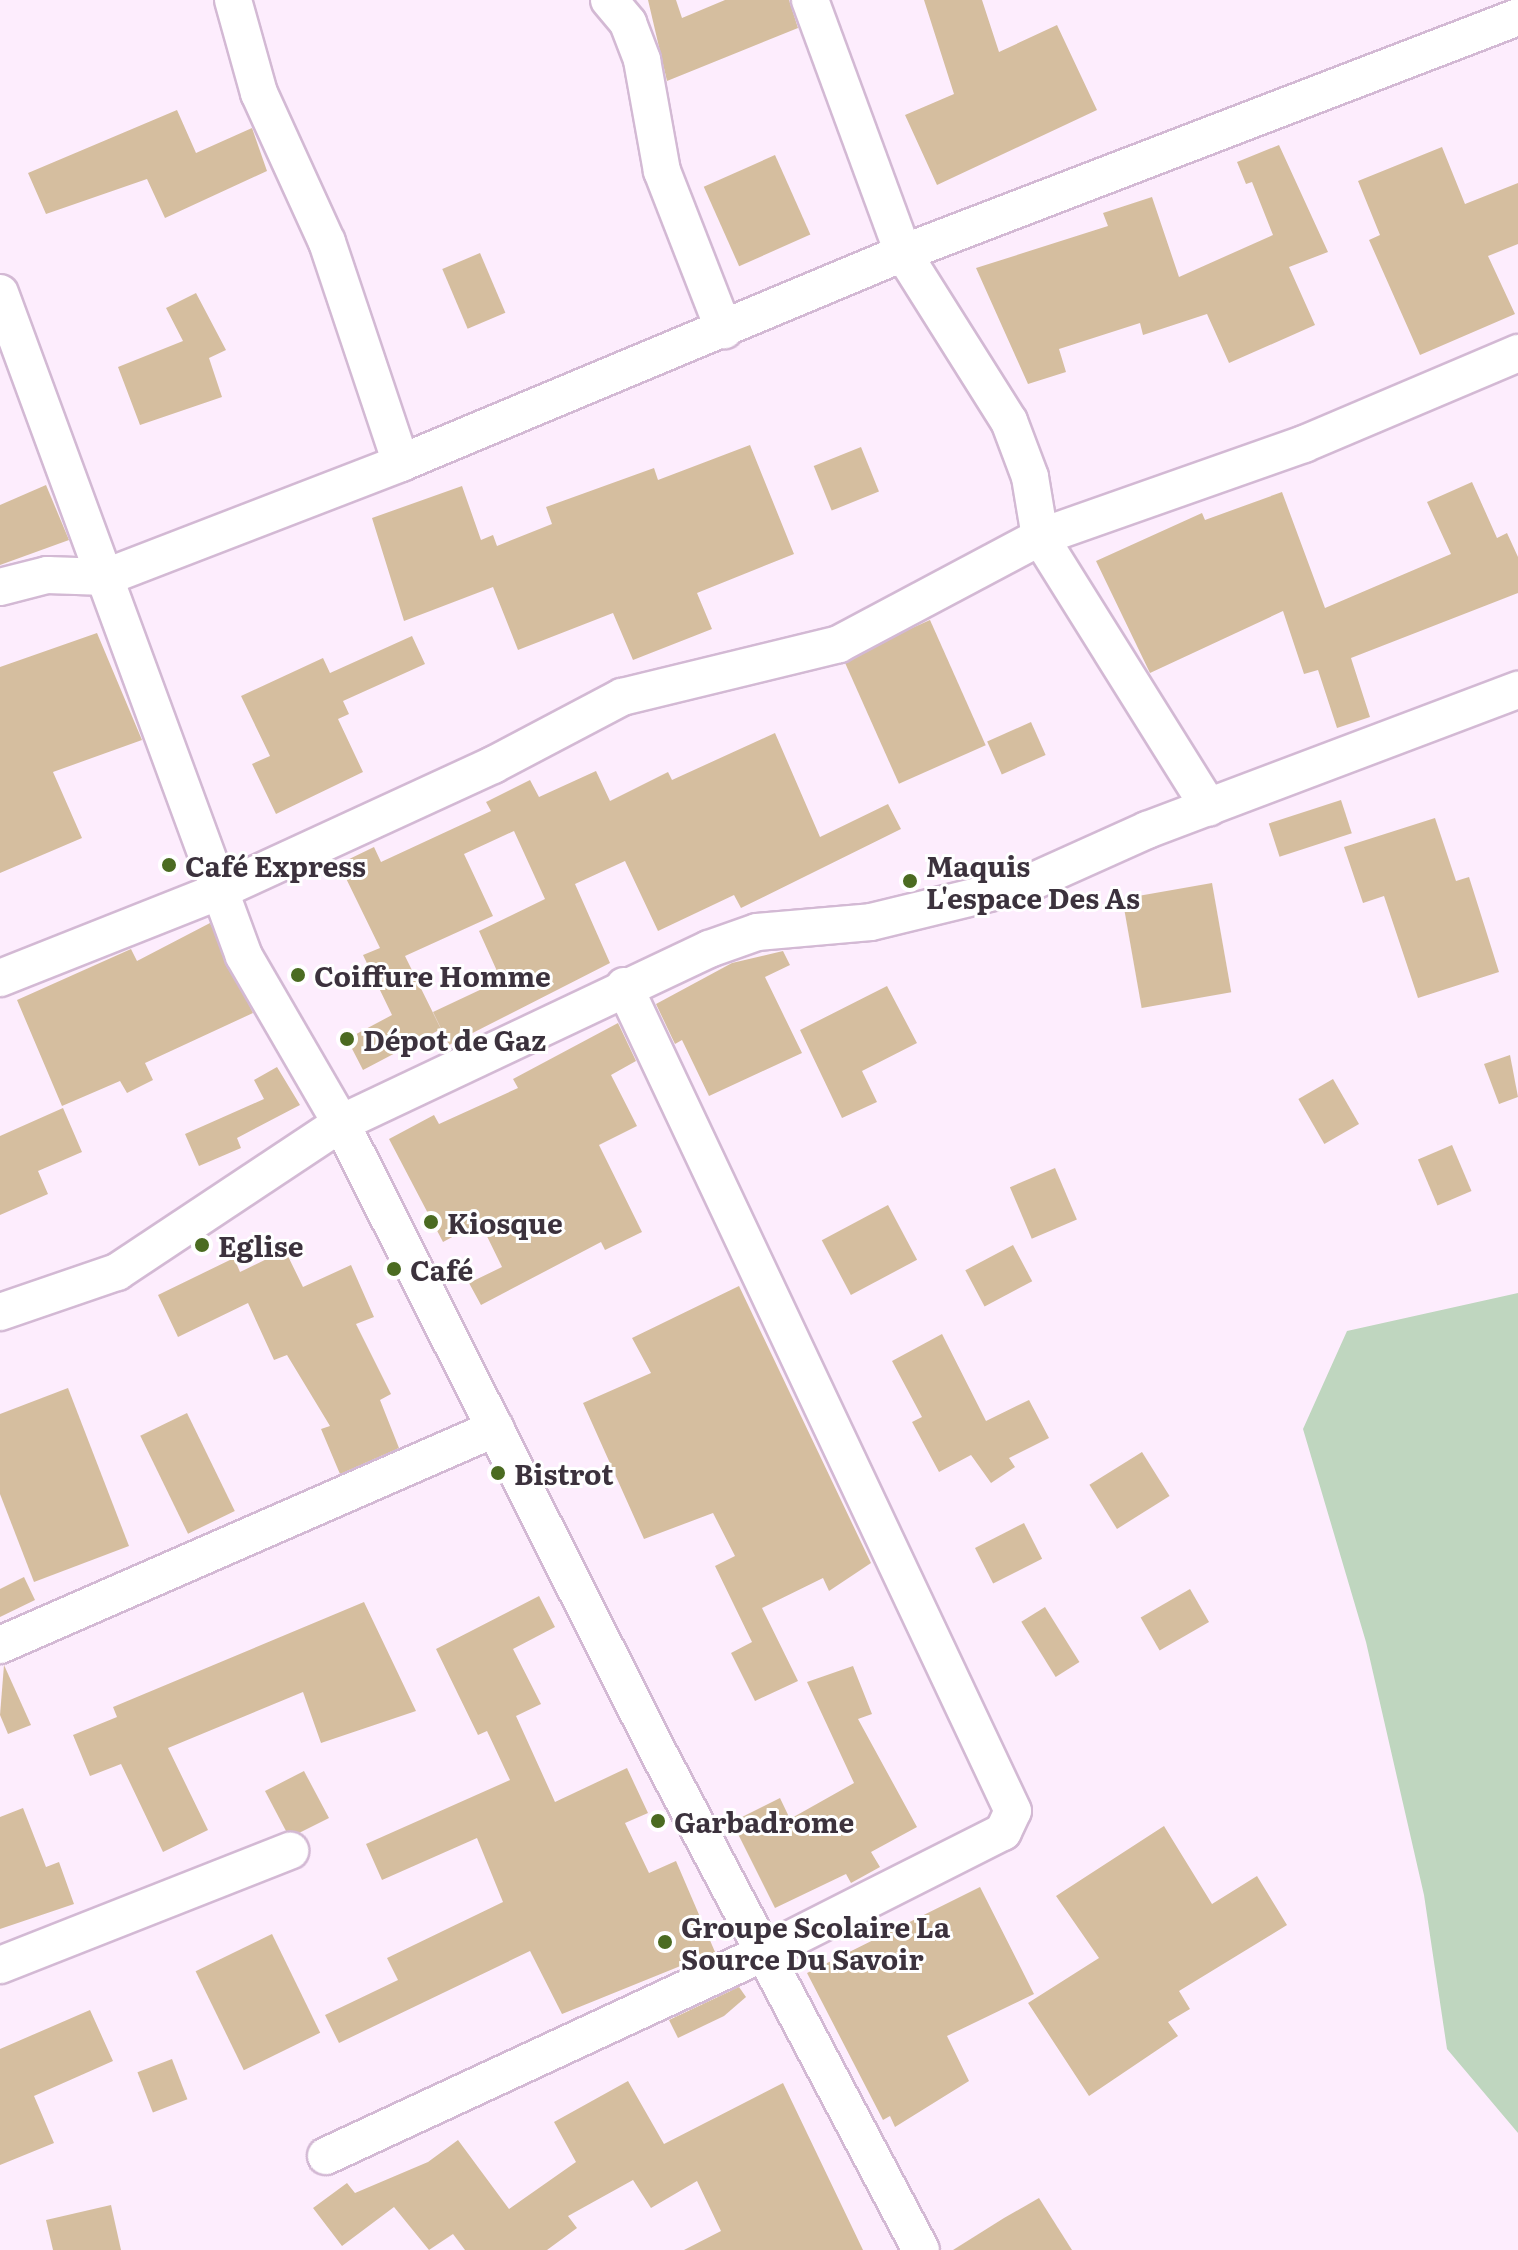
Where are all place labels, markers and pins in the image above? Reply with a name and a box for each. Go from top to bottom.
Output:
place label: Café Express [185,848,366,882]
place label: Maquis L'espace Des As [926,848,1140,914]
marker: Café Express [160,856,178,874]
marker: Maquis L'espace Des As [901,872,919,890]
place label: Coiffure Homme [314,958,551,992]
marker: Coiffure Homme [289,966,307,984]
place label: Dépot de Gaz [363,1022,546,1056]
marker: Dépot de Gaz [338,1030,356,1048]
place label: Kiosque [447,1205,563,1239]
marker: Kiosque [422,1213,440,1231]
place label: Eglise [218,1228,304,1262]
marker: Eglise [193,1236,211,1254]
place label: Café [410,1252,473,1286]
marker: Café [385,1260,403,1278]
place label: Bistrot [514,1456,613,1490]
marker: Bistrot [489,1464,507,1482]
place label: Garbadrome [674,1804,854,1838]
marker: Garbadrome [649,1812,667,1830]
place label: Groupe Scolaire La Source Du Savoir [681,1909,950,1975]
marker: Groupe Scolaire La Source Du Savoir [656,1933,674,1951]

